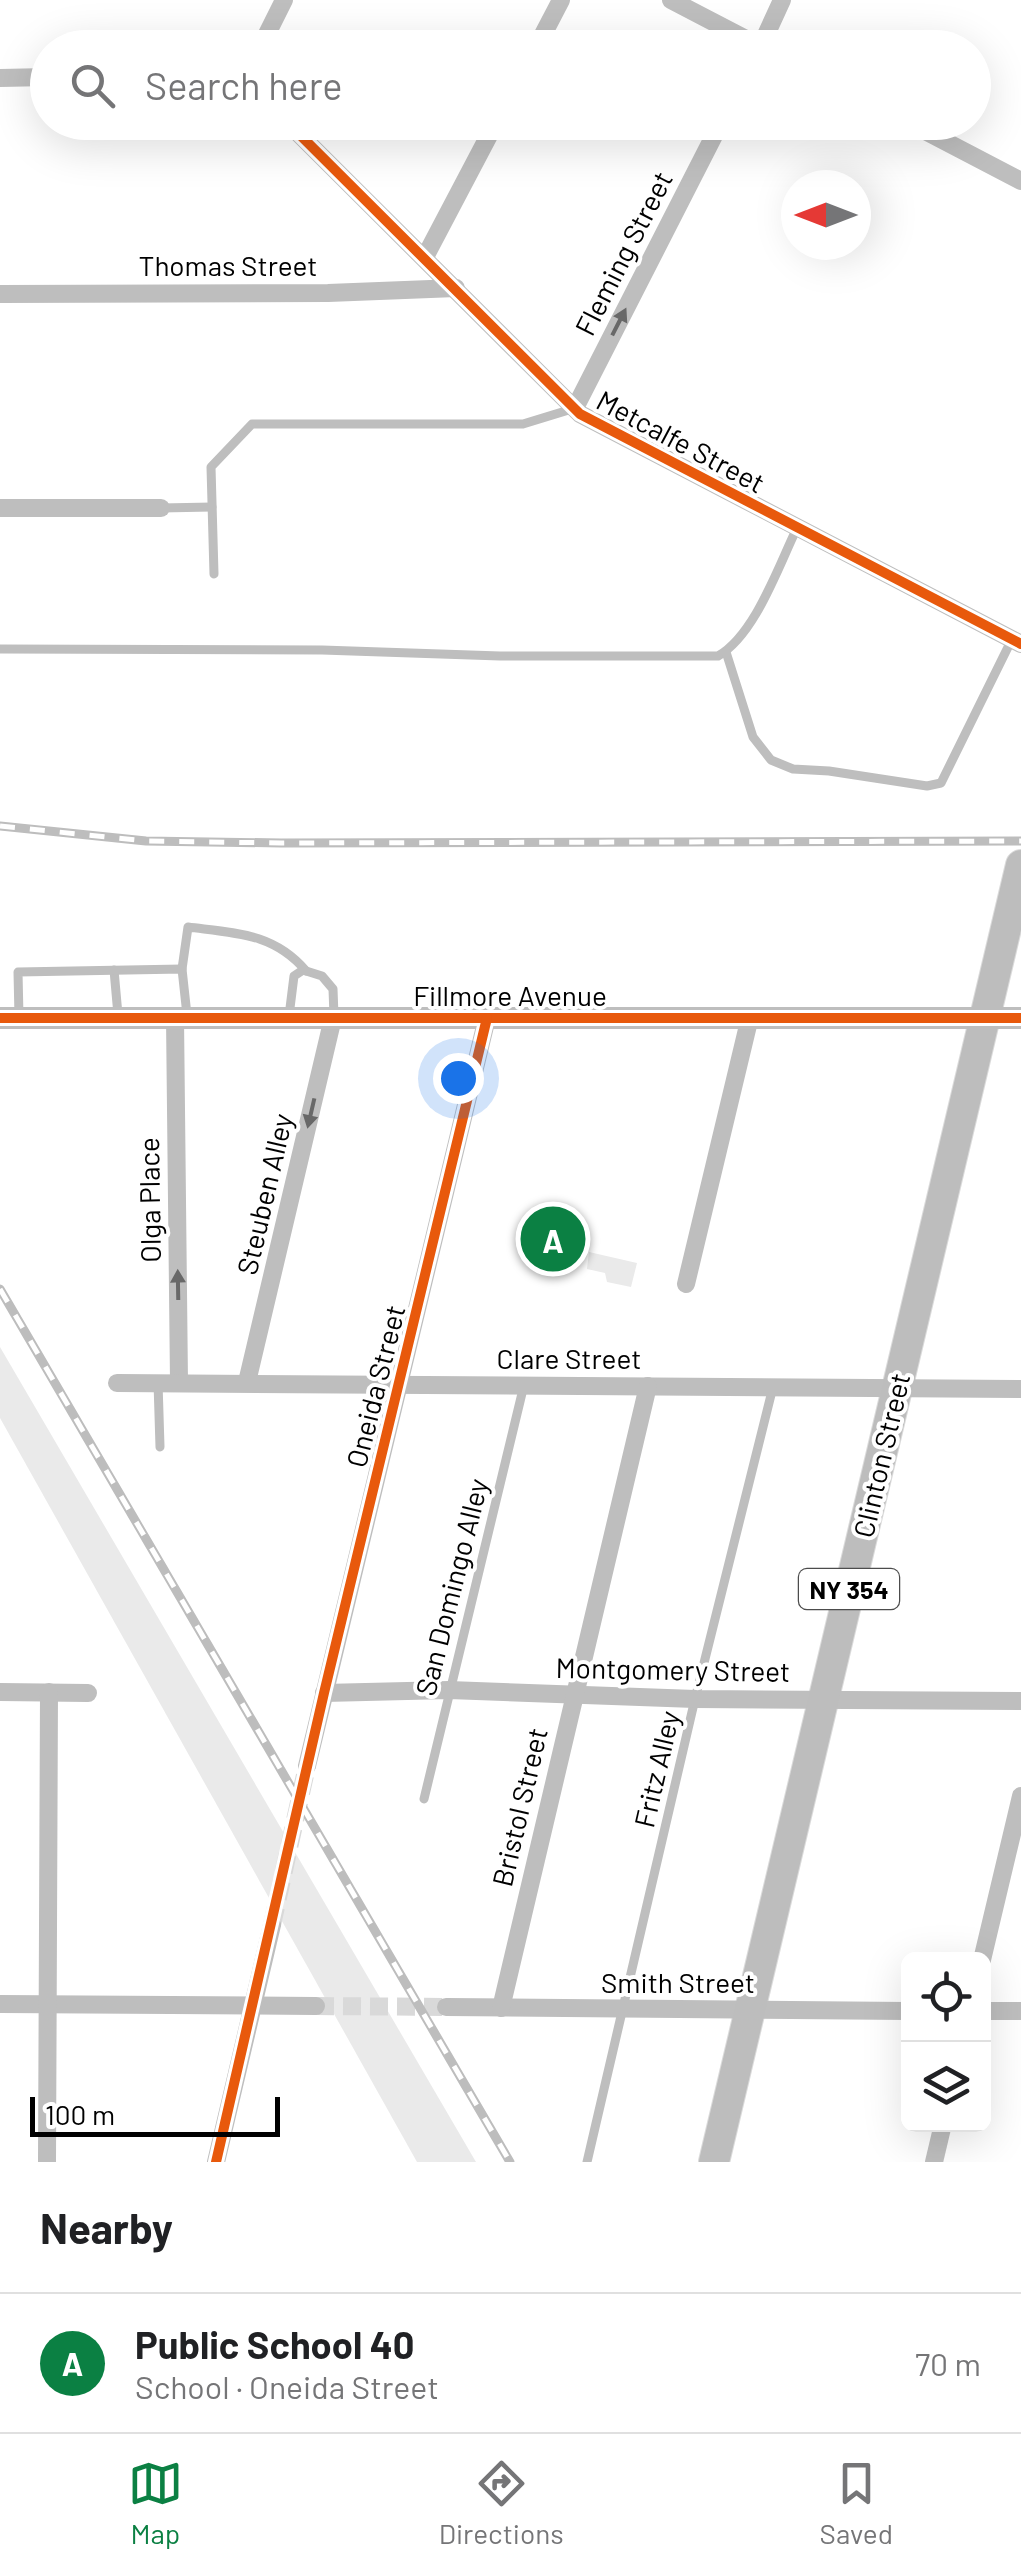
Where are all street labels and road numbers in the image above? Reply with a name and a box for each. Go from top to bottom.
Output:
street label: Fleming Street [567,165,679,341]
street label: Thomas Street [138,248,318,282]
street label: Metcalfe Street [591,382,771,500]
street label: Fillmore Avenue [413,978,607,1012]
street label: Steuben Alley [229,1110,299,1278]
street label: Olga Place [131,1137,167,1263]
street label: Oneida Street [338,1301,412,1471]
street label: Clare Street [497,1341,641,1375]
street label: Clinton Street [846,1369,916,1541]
street label: San Domingo Alley [408,1475,494,1699]
road number: NY 354 [799,1569,899,1609]
street label: Montgomery Street [555,1650,791,1688]
street label: Fritz Alley [626,1707,686,1831]
street label: Bristol Street [484,1724,554,1890]
street label: Smith Street [601,1965,755,1999]

